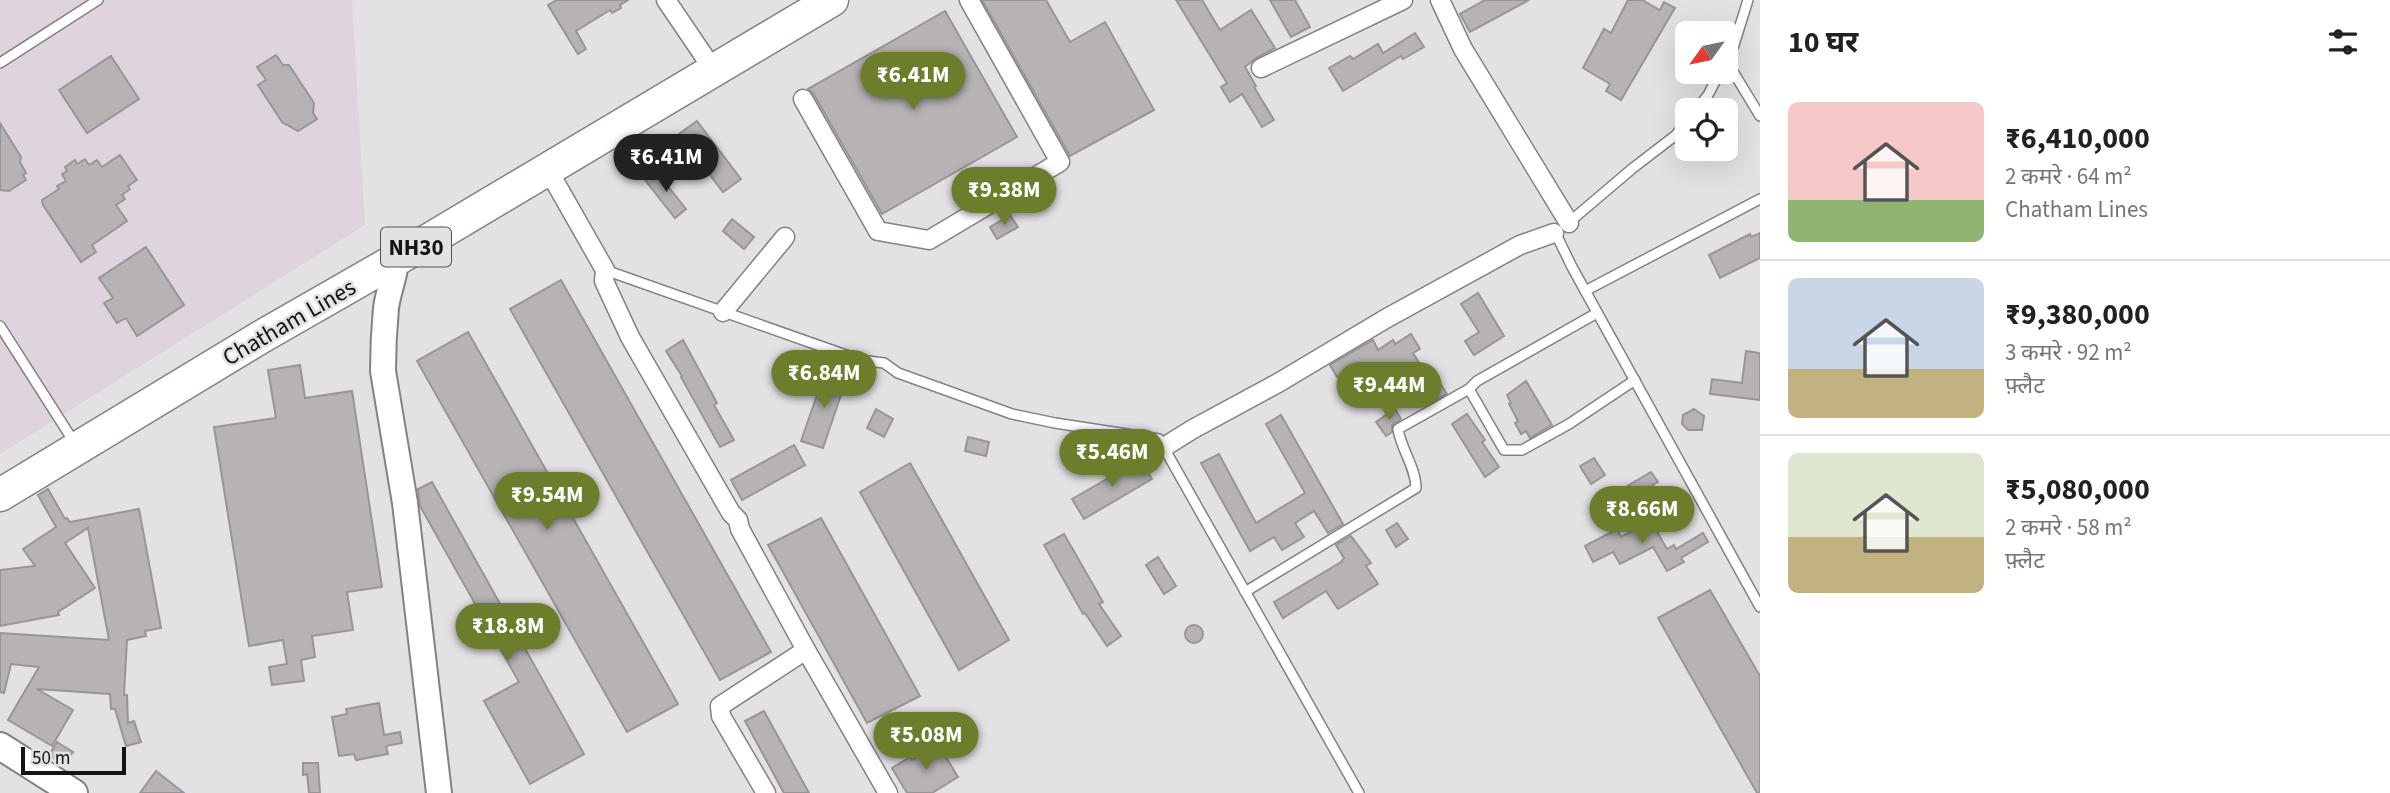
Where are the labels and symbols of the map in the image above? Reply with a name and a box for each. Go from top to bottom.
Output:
north arrow [1675,21,1738,84]
pin: ₹6.41M [856,52,970,112]
pin: ₹6.41M [609,134,723,194]
pin: ₹9.38M [947,168,1061,227]
road number: NH30 [381,228,451,266]
street label: Chatham Lines [216,270,363,375]
pin: ₹6.84M [767,350,881,410]
pin: ₹9.44M [1332,362,1446,422]
pin: ₹5.46M [1055,430,1169,489]
pin: ₹9.54M [490,472,604,532]
pin: ₹8.66M [1585,486,1699,546]
pin: ₹18.8M [451,604,565,663]
pin: ₹5.08M [869,712,983,772]
scale bar [21,744,126,776]

